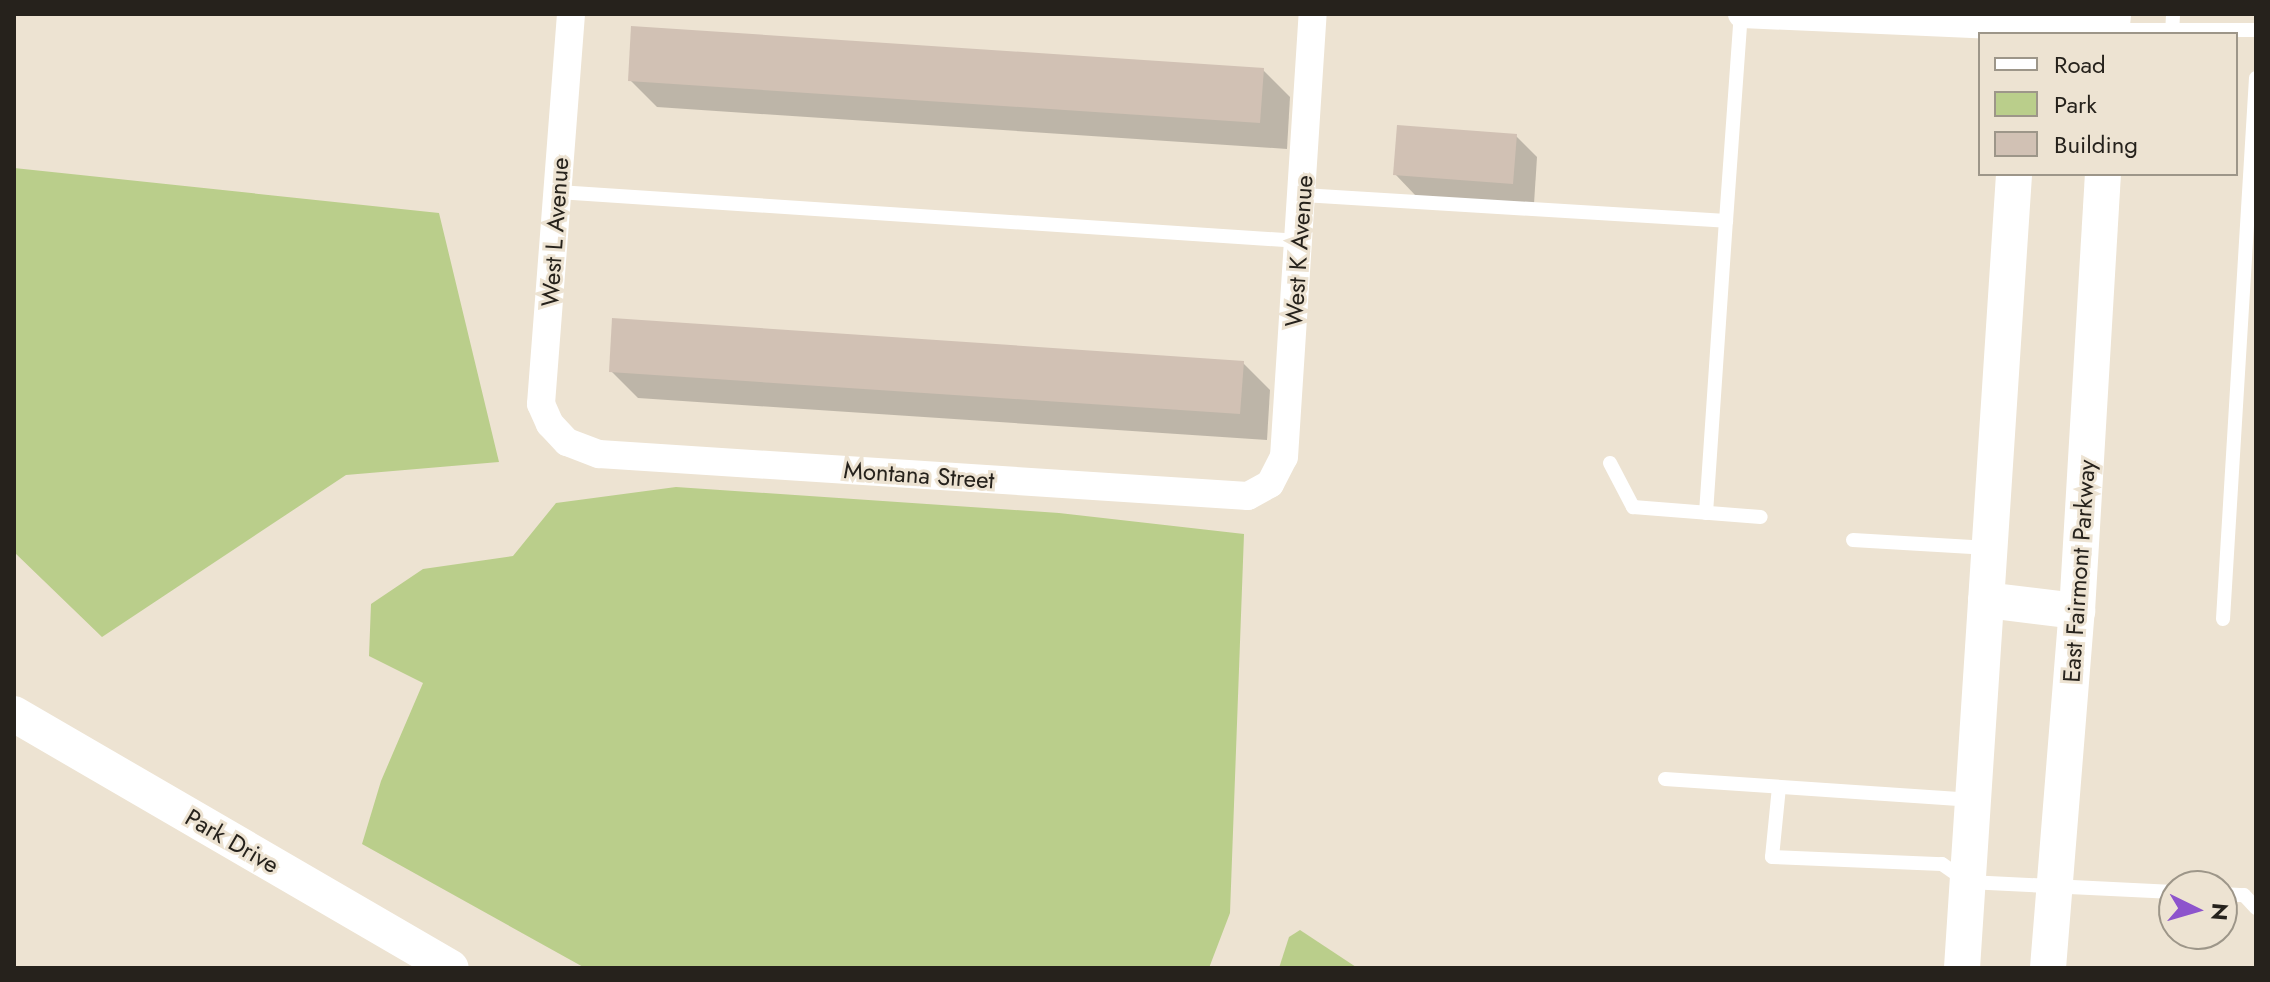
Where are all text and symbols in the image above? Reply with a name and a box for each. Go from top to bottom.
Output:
legend [1978,32,2238,176]
text: Road [2054,47,2106,82]
text: Park [2054,87,2097,122]
text: Building [2054,127,2138,162]
street label: West L Avenue [535,156,575,308]
street label: West K Avenue [1279,174,1319,328]
street label: Montana Street [843,455,995,495]
street label: East Fairmont Parkway [2057,459,2101,683]
street label: Park Drive [180,803,284,879]
north arrow [2158,870,2238,950]
text: N [2203,902,2237,922]

